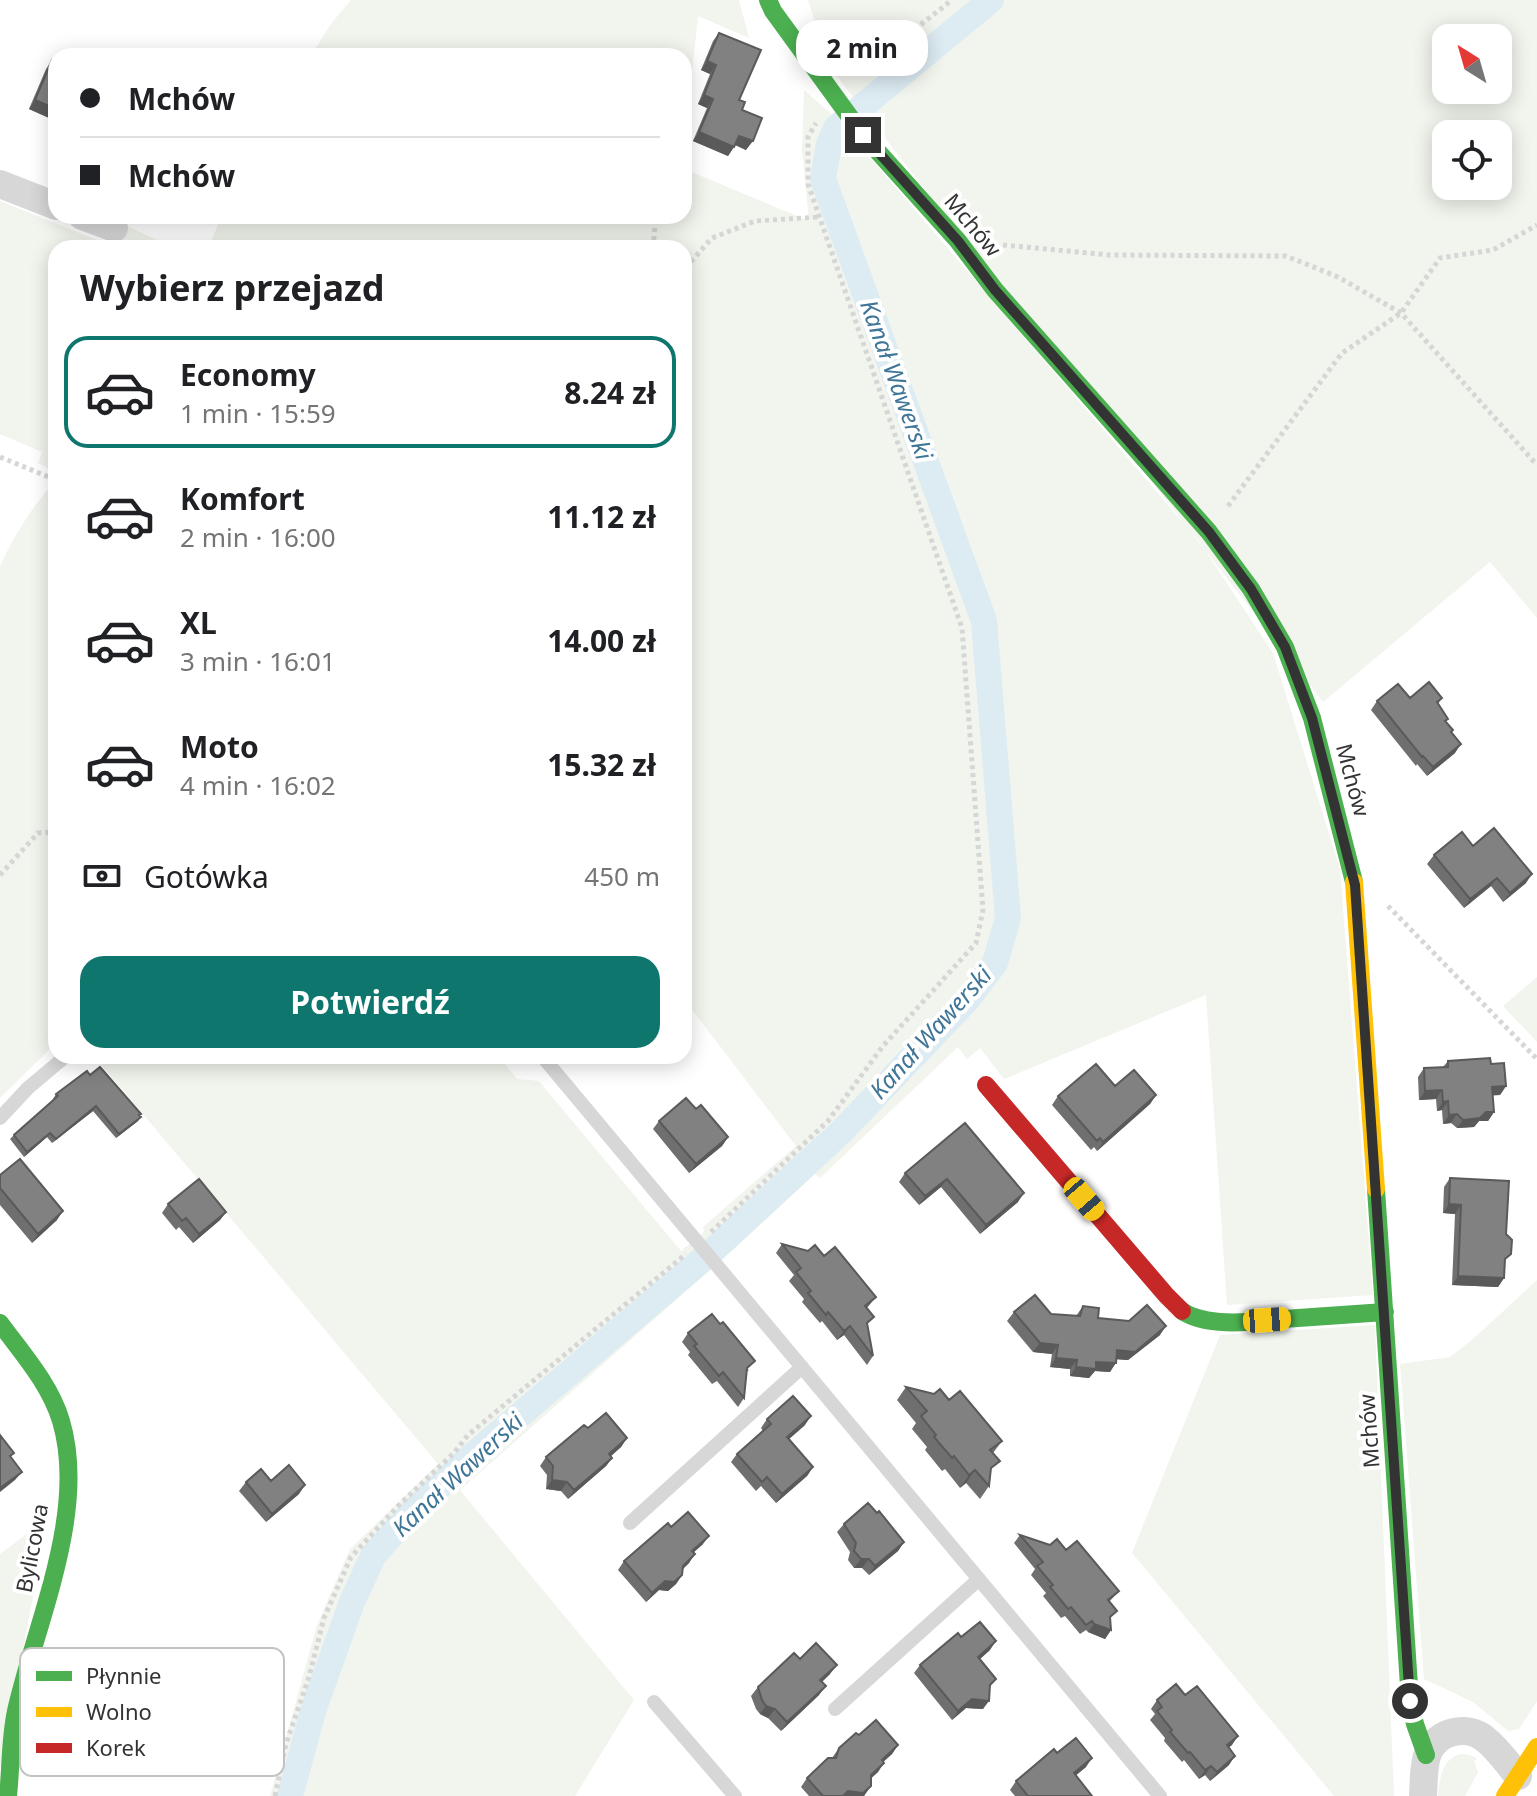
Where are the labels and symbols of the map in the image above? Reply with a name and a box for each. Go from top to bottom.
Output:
callout: 2 min [797,19,929,75]
north arrow [1432,24,1512,104]
route end [845,117,881,153]
street label: Mchów [938,186,1010,263]
water label: Kanał Wawerski [853,295,942,465]
street label: Mchów [1330,740,1378,820]
water label: Kanał Wawerski [861,958,999,1106]
car [1059,1173,1109,1225]
car [1242,1306,1292,1334]
street label: Mchów [1350,1392,1386,1469]
water label: Kanał Wawerski [384,1404,530,1543]
street label: Bylicowa [8,1501,54,1595]
legend [20,1648,284,1776]
text: Płynnie [86,1660,161,1690]
route start [1392,1683,1428,1719]
text: Wolno [86,1696,152,1726]
text: Korek [86,1732,146,1762]

